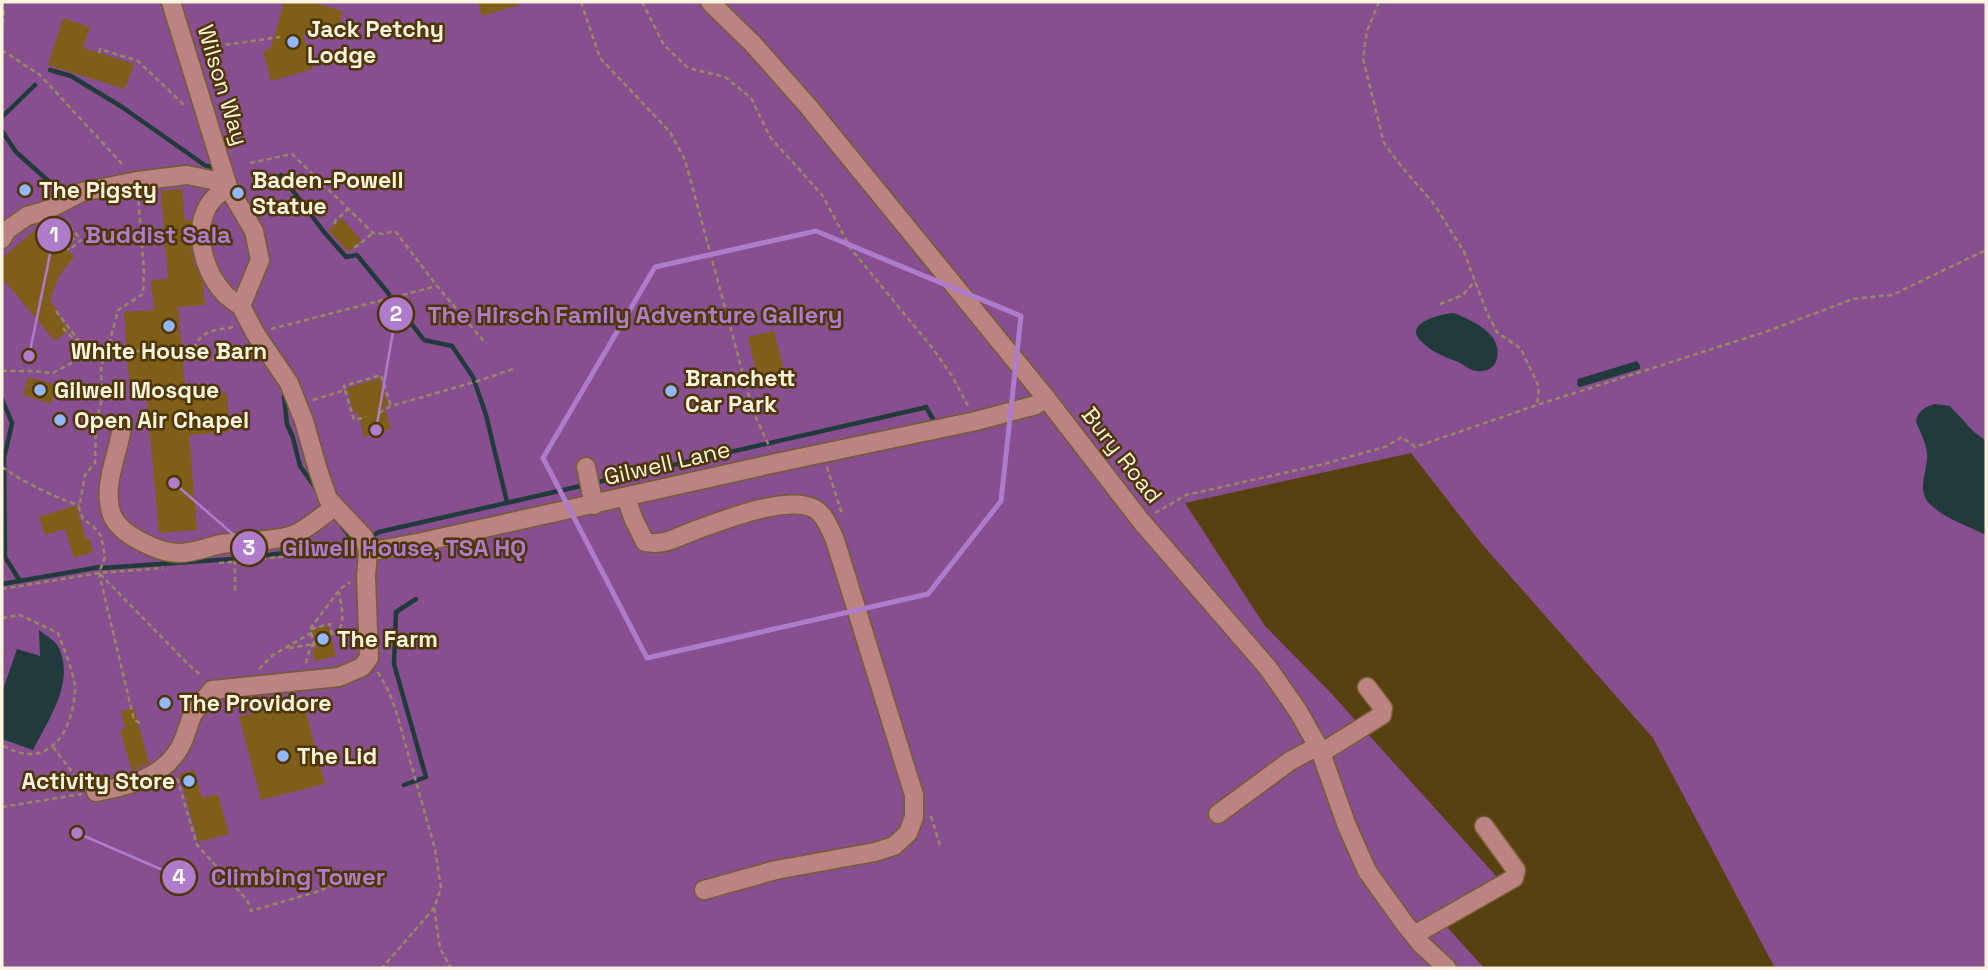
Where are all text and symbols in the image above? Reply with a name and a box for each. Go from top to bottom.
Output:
place label: Jack Petchy Lodge [307,14,444,70]
street label: Wilson Way [190,21,256,149]
marker: Jack Petchy Lodge [285,34,301,50]
place label: Baden-Powell Statue [252,165,404,221]
place label: The Pigsty [39,175,157,205]
marker: The Pigsty [17,182,33,198]
marker: Baden-Powell Statue [230,185,246,201]
callout: Buddist Sala [37,213,245,258]
text: Buddist Sala [85,219,231,250]
text: 1 [49,221,59,248]
callout: The Hirsch Family Adventure Gallery [378,292,856,337]
text: The Hirsch Family Adventure Gallery [427,299,843,330]
text: 2 [390,300,402,327]
marker: White House Barn [161,318,177,334]
place label: White House Barn [71,336,267,366]
place label: Branchett Car Park [685,363,795,419]
place label: Gilwell Mosque [54,375,219,405]
marker: Gilwell Mosque [32,382,48,398]
marker: Branchett Car Park [663,383,679,399]
street label: Bury Road [1075,401,1169,509]
place label: Open Air Chapel [74,405,249,435]
marker: Open Air Chapel [52,412,68,428]
street label: Gilwell Lane [601,434,733,492]
callout: Gilwell House, TSA HQ [231,525,541,570]
text: Gilwell House, TSA HQ [282,532,526,563]
text: 3 [243,534,255,561]
place label: The Farm [337,624,438,654]
marker: The Farm [315,631,331,647]
place label: The Providore [179,688,332,718]
marker: The Providore [157,695,173,711]
place label: The Lid [297,741,377,771]
marker: The Lid [275,748,291,764]
place label: Activity Store [21,766,175,796]
marker: Activity Store [181,773,197,789]
callout: Climbing Tower [162,854,400,899]
text: Climbing Tower [211,861,385,892]
text: 4 [172,863,186,890]

